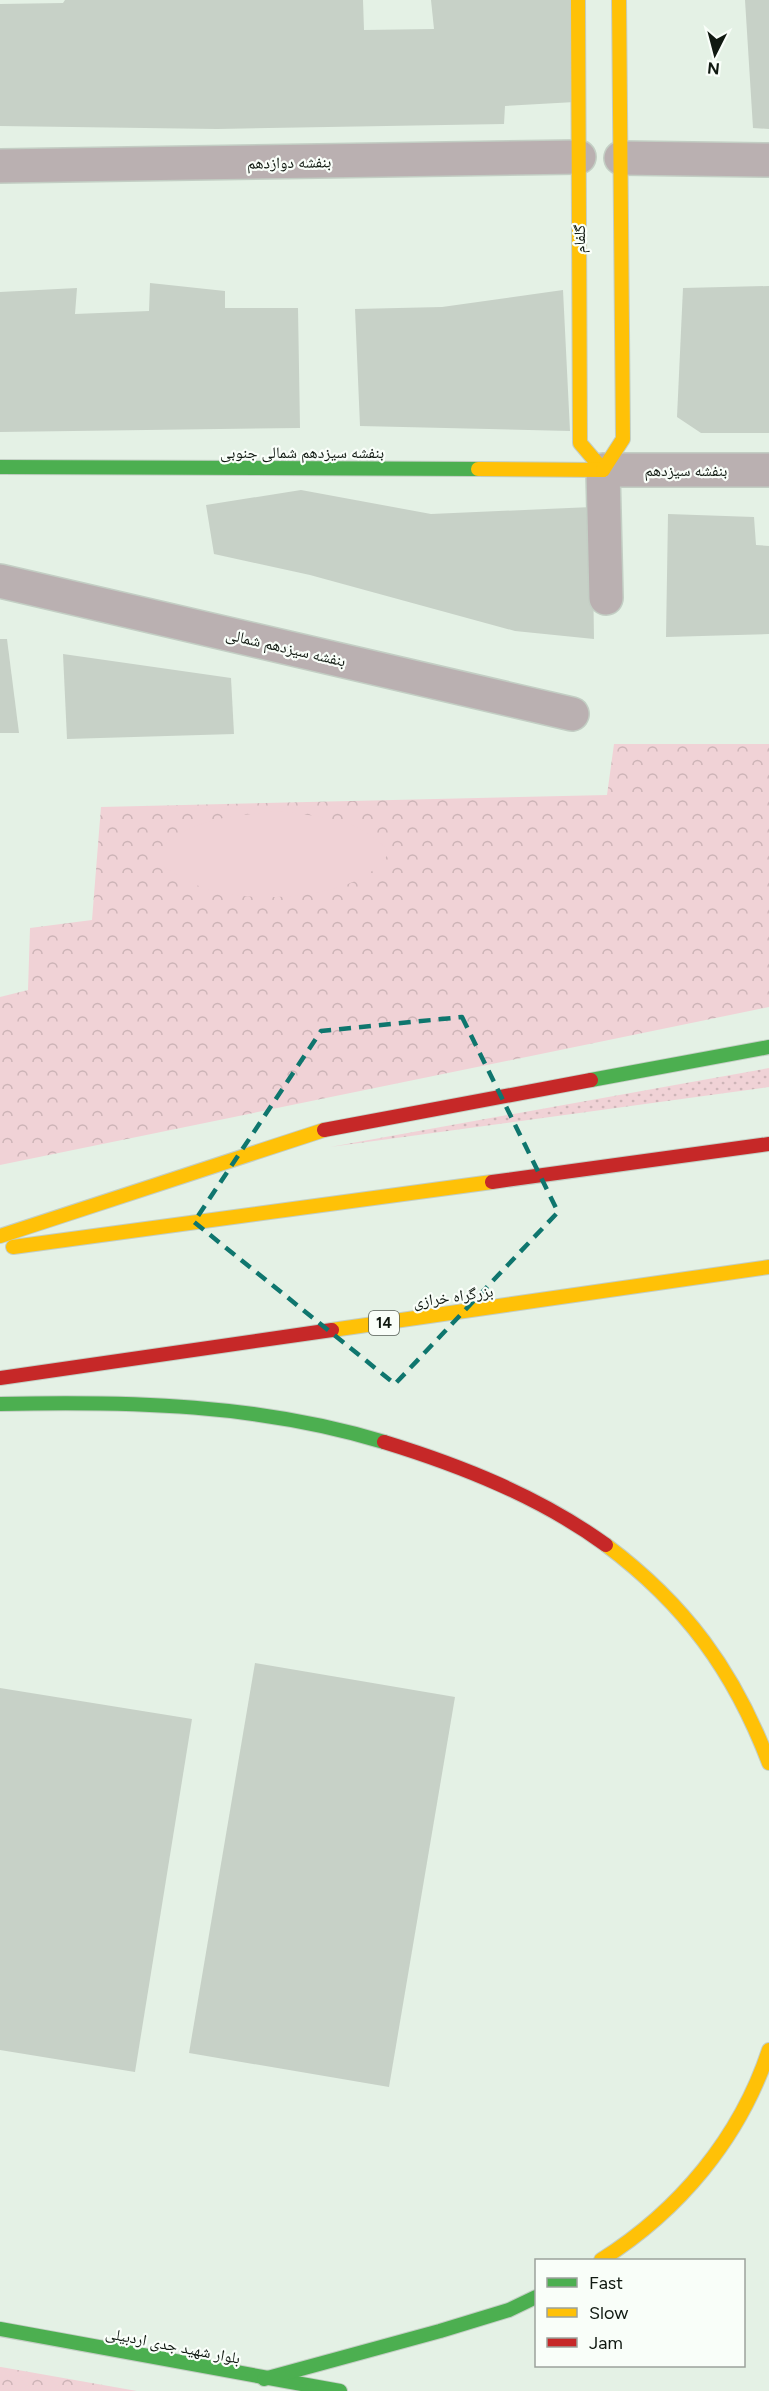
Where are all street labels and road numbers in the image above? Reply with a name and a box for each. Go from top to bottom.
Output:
street label: بنفشه دوازدهم [247,152,331,174]
street label: گلفام [570,224,590,253]
street label: بنفشه سیزدهم شمالی جنوبی [220,443,384,463]
street label: بنفشه سیزدهم [644,461,728,481]
street label: بنفشه سیزدهم شمالی [224,624,348,671]
street label: بزرگراه خرازی [412,1281,495,1313]
road number: 14 [369,1311,399,1335]
street label: بلوار شهید جدی اردبیلی [104,2323,242,2369]

